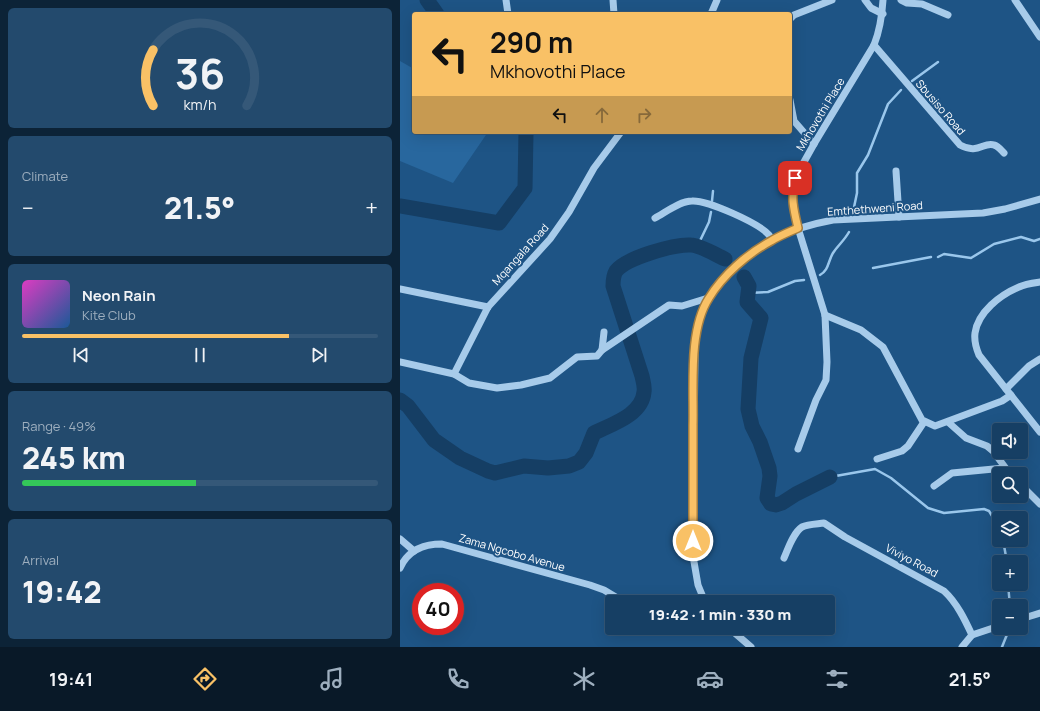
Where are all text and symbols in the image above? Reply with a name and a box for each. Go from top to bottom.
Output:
text: 290 m [490,23,573,61]
icon: left [424,28,476,80]
text: 36 [175,45,225,101]
text: Mkhovothi Place [490,59,625,83]
street label: Mkhovothi Place [792,74,848,153]
street label: Sbusiso Road [913,76,969,138]
text: km/h [183,94,217,113]
icon: left [549,104,571,126]
icon: ahead [591,104,613,126]
icon: right [633,104,655,126]
pin [778,161,812,195]
text: Climate [22,167,68,185]
icon: arrive [784,167,806,189]
text: 21.5° [164,187,235,228]
text: − [22,193,34,223]
text: + [365,193,378,223]
street label: Emthethweni Road [827,197,923,219]
street label: Mqangala Road [488,220,552,288]
text: Neon Rain [82,285,156,306]
text: Kite Club [82,306,136,324]
icon: previous [70,344,92,366]
icon: pause [189,344,211,366]
icon: next [308,344,330,366]
text: Range · 49% [22,417,96,435]
map controls [992,423,1028,635]
button: sound [992,423,1028,459]
text: 245 km [22,437,126,478]
button: search [992,467,1028,503]
button: layers [992,511,1028,547]
position arrow [672,520,714,562]
street label: Zama Ngcobo Avenue [457,530,567,575]
street label: Viviyo Road [883,540,941,580]
text: Arrival [22,551,59,569]
button: + [992,555,1028,591]
text: 19:42 [22,571,102,612]
speed limit sign: 40 [412,583,464,635]
button: − [992,599,1028,635]
text: 19:42 · 1 min · 330 m [649,604,791,625]
icon: directions [191,665,219,693]
icon: music [318,665,346,693]
icon: phone [444,665,472,693]
icon: climate [570,665,598,693]
icon: car [696,665,724,693]
icon: filters [823,665,851,693]
text: 19:41 [49,667,93,691]
text: 21.5° [949,667,991,691]

